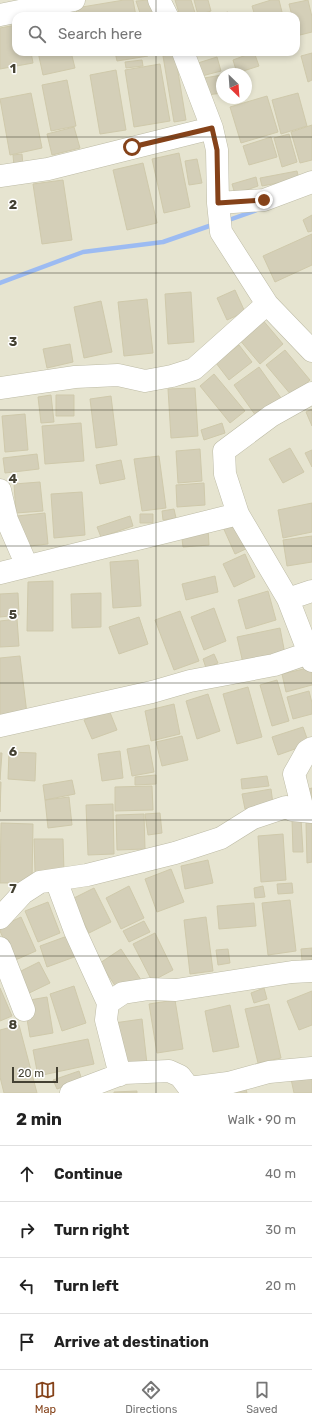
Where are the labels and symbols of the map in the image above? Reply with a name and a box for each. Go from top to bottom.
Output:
text: 1 [10,61,16,76]
north arrow [216,68,252,104]
route start [123,138,141,156]
route end [255,191,273,209]
text: 2 [9,197,17,212]
text: 3 [9,334,18,349]
text: 4 [9,471,18,486]
text: 5 [9,607,17,622]
text: 6 [9,744,18,759]
text: 7 [9,881,17,896]
text: 8 [9,1017,18,1032]
scale bar [12,1065,58,1084]

